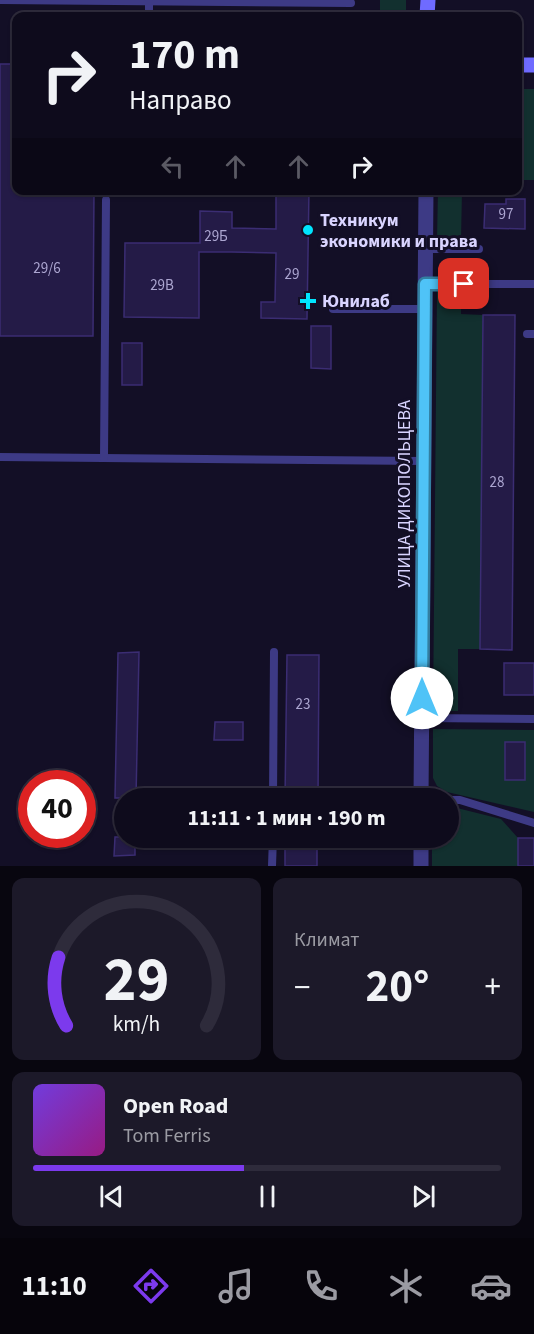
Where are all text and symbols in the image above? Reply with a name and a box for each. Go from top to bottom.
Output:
text: 170 m [129,25,240,85]
icon: right [30,36,108,114]
text: Направо [129,81,232,120]
icon: left [156,150,189,183]
icon: ahead [219,150,252,183]
icon: ahead [282,150,315,183]
icon: right [345,150,378,183]
house number: 97 [499,204,513,225]
place label: Техникум экономики и права [320,208,478,254]
marker: Техникум экономики и права [301,223,315,237]
house number: 29Б [204,226,228,247]
house number: 29/6 [33,258,61,279]
pin [438,258,489,309]
house number: 29 [285,264,299,285]
icon: arrive [447,267,480,300]
house number: 29В [150,275,174,296]
place label: Юнилаб [322,289,390,314]
marker: Юнилаб [299,292,317,310]
street label: УЛИЦА ДИКОПОЛЬЦЕВА [392,400,417,588]
house number: 28 [490,472,504,493]
position arrow [390,666,454,730]
house number: 23 [296,694,310,715]
speed limit sign: 40 [18,770,96,848]
text: 11:11 · 1 мин · 190 m [187,802,386,834]
text: Климат [294,926,360,954]
text: 29 [104,936,169,1025]
text: 20° [366,955,429,1019]
text: − [294,964,310,1011]
text: + [485,964,501,1011]
text: km/h [113,1009,160,1040]
text: Open Road [123,1090,228,1122]
text: Tom Ferris [123,1122,211,1150]
icon: previous [95,1180,128,1213]
icon: pause [251,1180,284,1213]
icon: next [407,1180,440,1213]
icon: directions [130,1265,172,1307]
icon: music [215,1265,257,1307]
icon: phone [300,1265,342,1307]
icon: climate [385,1265,427,1307]
icon: car [470,1265,512,1307]
text: 11:10 [22,1267,87,1306]

